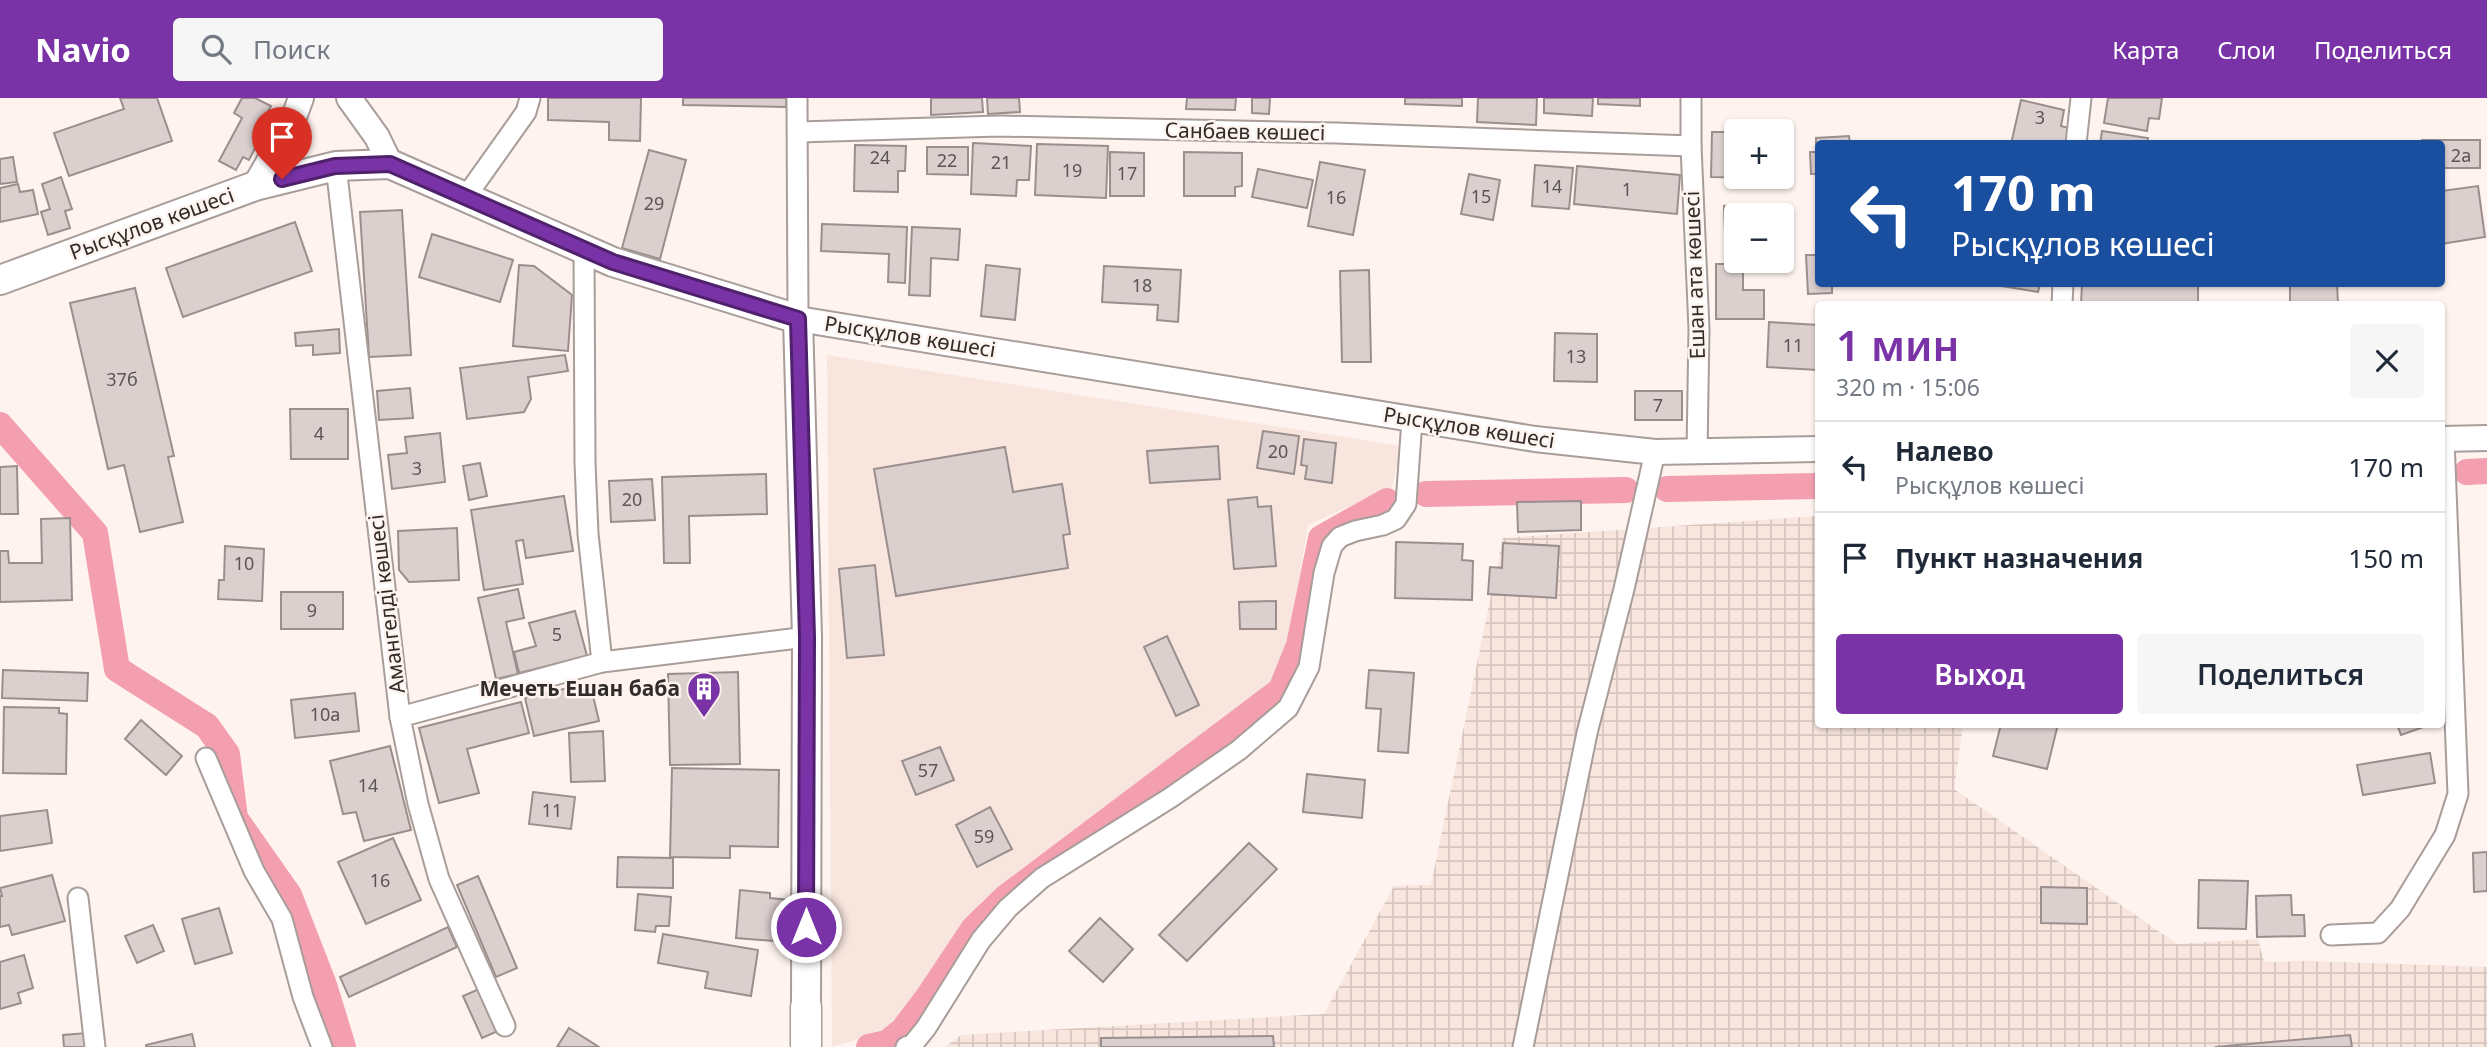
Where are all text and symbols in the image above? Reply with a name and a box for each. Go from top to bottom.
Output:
search box [173,18,663,81]
text: Navio [35,27,131,72]
icon: search [197,30,235,68]
text: Поиск [253,31,330,67]
text: Карта [2112,33,2179,66]
text: Слои [2217,33,2276,66]
text: Поделиться [2314,33,2452,66]
house number: 3 [2035,105,2045,129]
pin [252,107,312,179]
street label: Санбаев көшесі [1164,116,1326,146]
icon: arrive [263,118,301,156]
map controls [1724,119,1794,273]
button: + [1724,119,1794,189]
house number: 2а [2451,143,2471,167]
house number: 24 [870,145,890,169]
house number: 22 [937,148,957,172]
house number: 21 [991,150,1011,174]
house number: 19 [1062,158,1082,182]
text: 170 m [1951,159,2096,225]
house number: 17 [1117,161,1137,185]
icon: left [1836,168,1927,259]
house number: 14 [1542,174,1562,198]
house number: 1 [1622,177,1632,201]
street label: Рысқұлов көшесі [66,180,238,266]
house number: 15 [1471,184,1491,208]
house number: 16 [1326,185,1346,209]
street label: Ешан ата көшесі [1677,190,1711,360]
house number: 29 [644,191,664,215]
button: − [1724,203,1794,273]
text: Рысқұлов көшесі [1951,222,2215,265]
house number: 18 [1132,273,1152,297]
street label: Рысқұлов көшесі [823,309,998,363]
text: 1 мин [1836,316,1959,373]
button: close [2350,324,2424,398]
house number: 11 [1783,333,1803,357]
house number: 13 [1566,344,1586,368]
house number: 37б [106,367,138,391]
text: 320 m · 15:06 [1836,371,1980,403]
house number: 7 [1653,393,1663,417]
street label: Рысқұлов көшесі [1382,400,1557,454]
house number: 4 [314,421,324,445]
text: Налево [1895,433,1994,469]
house number: 20 [1268,439,1288,463]
icon: left [1836,448,1874,486]
text: 170 m [2348,449,2424,485]
house number: 3 [412,456,422,480]
text: Рысқұлов көшесі [1895,469,2085,501]
house number: 20 [622,487,642,511]
street label: Амангелді көшесі [361,513,411,695]
icon: arrive [1836,539,1874,577]
text: Пункт назначения [1895,540,2143,576]
text: 150 m [2348,540,2424,576]
house number: 10 [234,551,254,575]
house number: 9 [307,598,317,622]
house number: 5 [552,622,562,646]
button: Выход [1836,634,2123,714]
button: Поделиться [2137,634,2424,714]
building icon: Мечеть Ешан баба [685,670,723,719]
place label: Мечеть Ешан баба [479,674,680,702]
house number: 10а [310,702,340,726]
house number: 57 [918,758,938,782]
house number: 14 [358,773,378,797]
house number: 11 [542,798,562,822]
house number: 59 [974,824,994,848]
house number: 16 [370,868,390,892]
position arrow [769,890,843,964]

